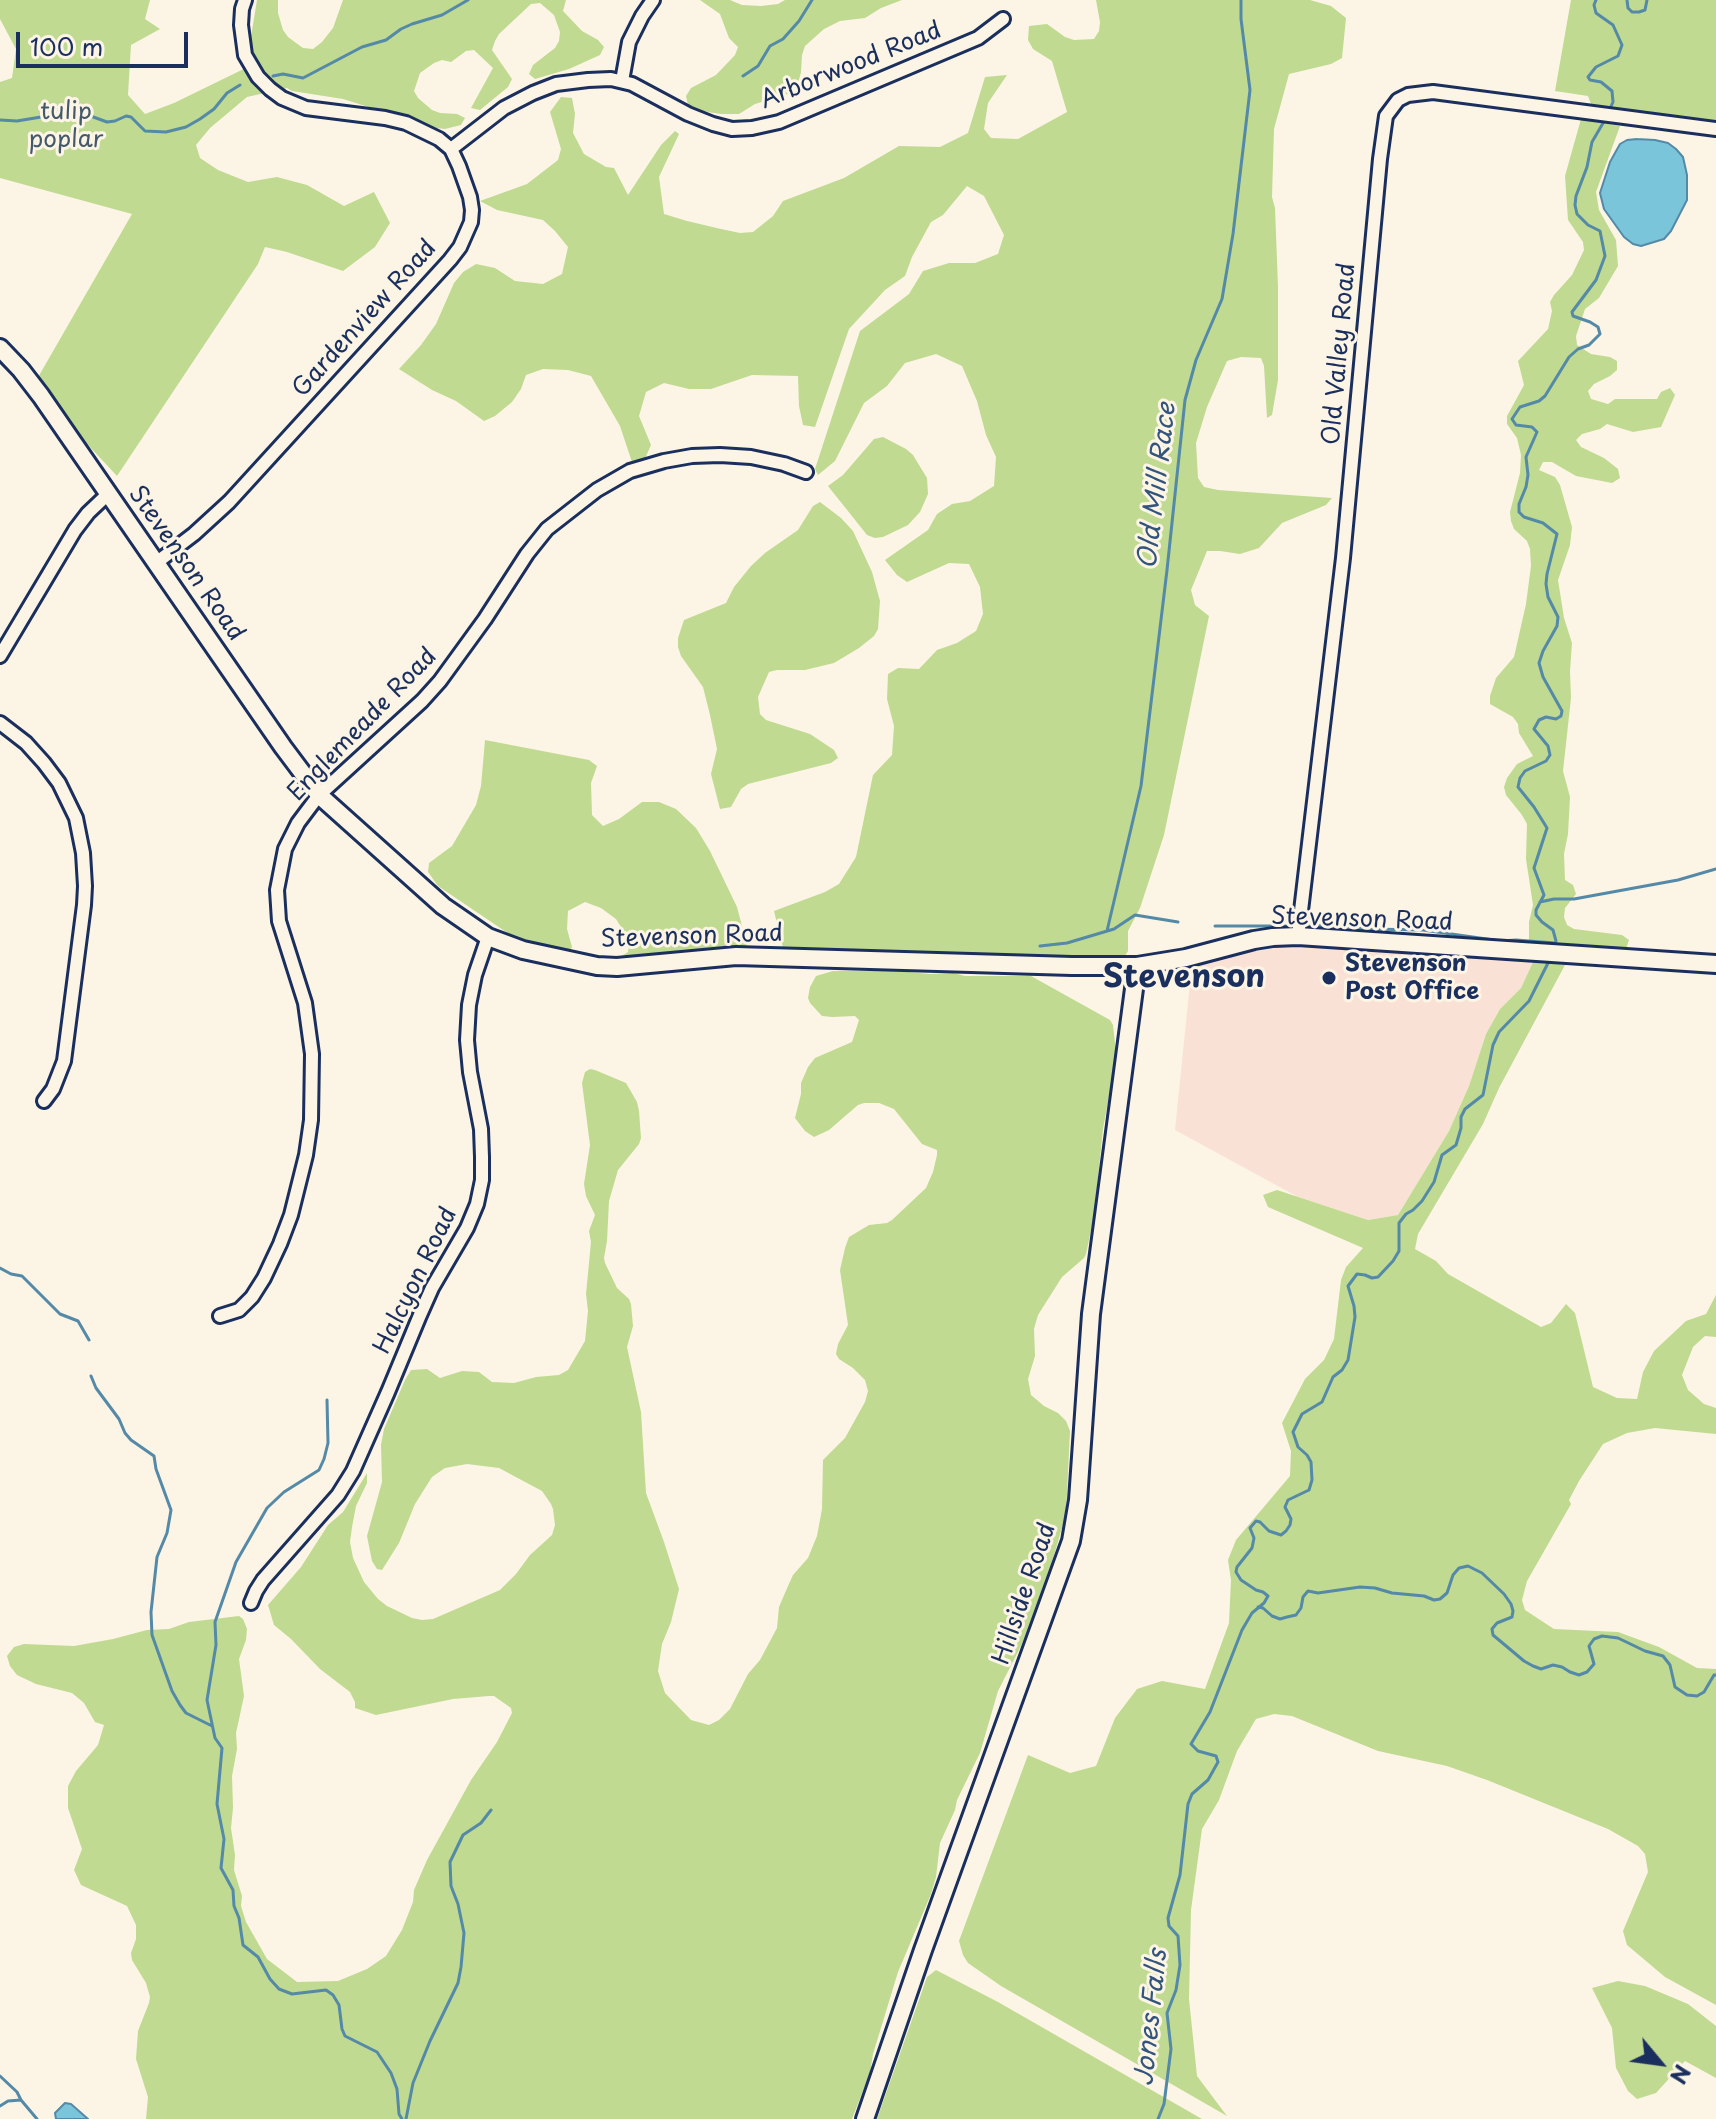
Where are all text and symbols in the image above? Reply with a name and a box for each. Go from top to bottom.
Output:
scale bar [20,16,192,66]
street label: Arborwood Road [756,17,946,115]
text: 100 m [30,28,103,64]
park label: tulip poplar [29,98,103,154]
street label: Gardenview Road [287,235,443,403]
street label: Old Valley Road [1318,262,1362,446]
water label: Old Mill Race [1132,401,1184,571]
street label: Stevenson Road [122,481,250,647]
street label: Englemeade Road [283,642,443,808]
street label: Stevenson Road [1270,902,1454,938]
street label: Stevenson Road [600,919,784,955]
place label: Stevenson Post Office [1345,950,1479,1006]
district label: Stevenson [1103,959,1265,997]
marker: Stevenson Post Office [1320,969,1338,987]
street label: Halcyon Road [368,1203,464,1359]
street label: Hillside Road [987,1519,1063,1669]
water label: Jones Falls [1129,1948,1175,2088]
north arrow [1620,2023,1700,2103]
text: N [1663,2059,1700,2091]

